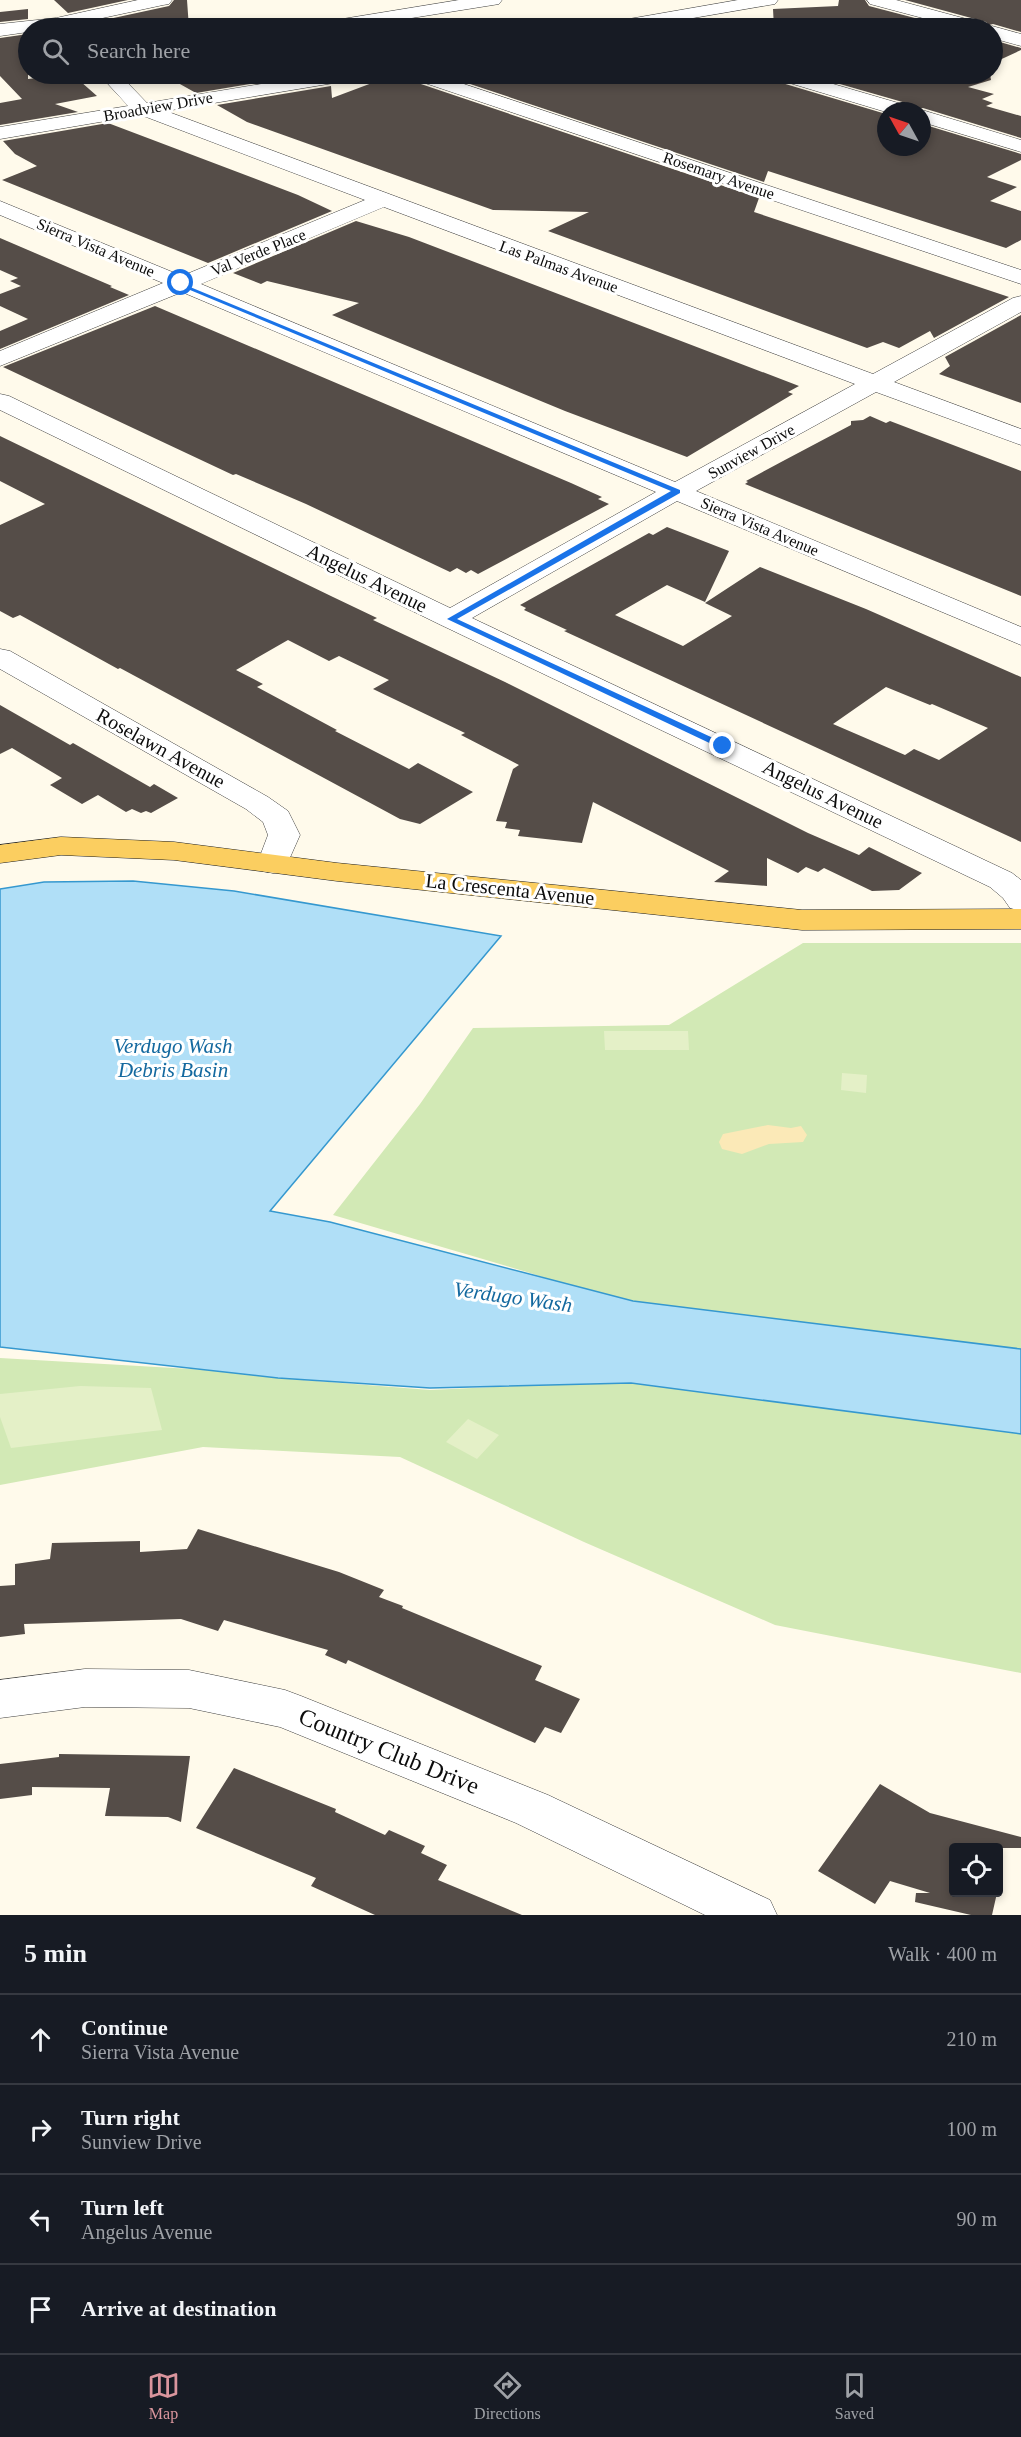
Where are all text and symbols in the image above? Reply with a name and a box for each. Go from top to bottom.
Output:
search box [18,18,1003,84]
icon: search [39,35,72,68]
text: Search here [87,38,190,63]
street label: Broadview Drive [102,89,214,124]
north arrow [877,102,931,156]
street label: Rosemary Avenue [661,148,777,203]
street label: Sierra Vista Avenue [34,215,157,280]
street label: Val Verde Place [208,226,308,279]
street label: Las Palmas Avenue [497,237,620,296]
route start [167,269,193,295]
street label: Sunview Drive [705,421,798,482]
street label: Sierra Vista Avenue [698,494,821,559]
street label: Angelus Avenue [303,539,431,618]
street label: Roselawn Avenue [93,704,229,792]
route end [709,732,735,758]
street label: Angelus Avenue [759,755,887,834]
street label: La Crescenta Avenue [425,869,596,909]
water label: Verdugo Wash Debris Basin [113,1034,233,1082]
water label: Verdugo Wash [452,1277,574,1317]
street label: Country Club Drive [295,1703,483,1799]
map controls [949,1843,1003,1897]
button: locate [949,1843,1003,1897]
text: 5 min [24,1939,87,1968]
text: Walk · 400 m [888,1943,997,1965]
text: Continue [81,2015,168,2040]
icon: ahead [24,2023,57,2056]
text: 210 m [946,2028,997,2050]
text: Sierra Vista Avenue [81,2041,239,2063]
text: Turn right [81,2105,180,2130]
icon: right [24,2113,57,2146]
text: 100 m [946,2118,997,2140]
text: Sunview Drive [81,2131,202,2153]
text: Turn left [81,2195,164,2220]
icon: left [24,2203,57,2236]
text: 90 m [956,2208,997,2230]
text: Angelus Avenue [81,2221,212,2243]
icon: arrive [24,2293,57,2326]
text: Arrive at destination [81,2296,277,2321]
tab: Map [147,2369,180,2423]
tab: Directions [474,2369,541,2423]
tab: Saved [835,2369,874,2423]

